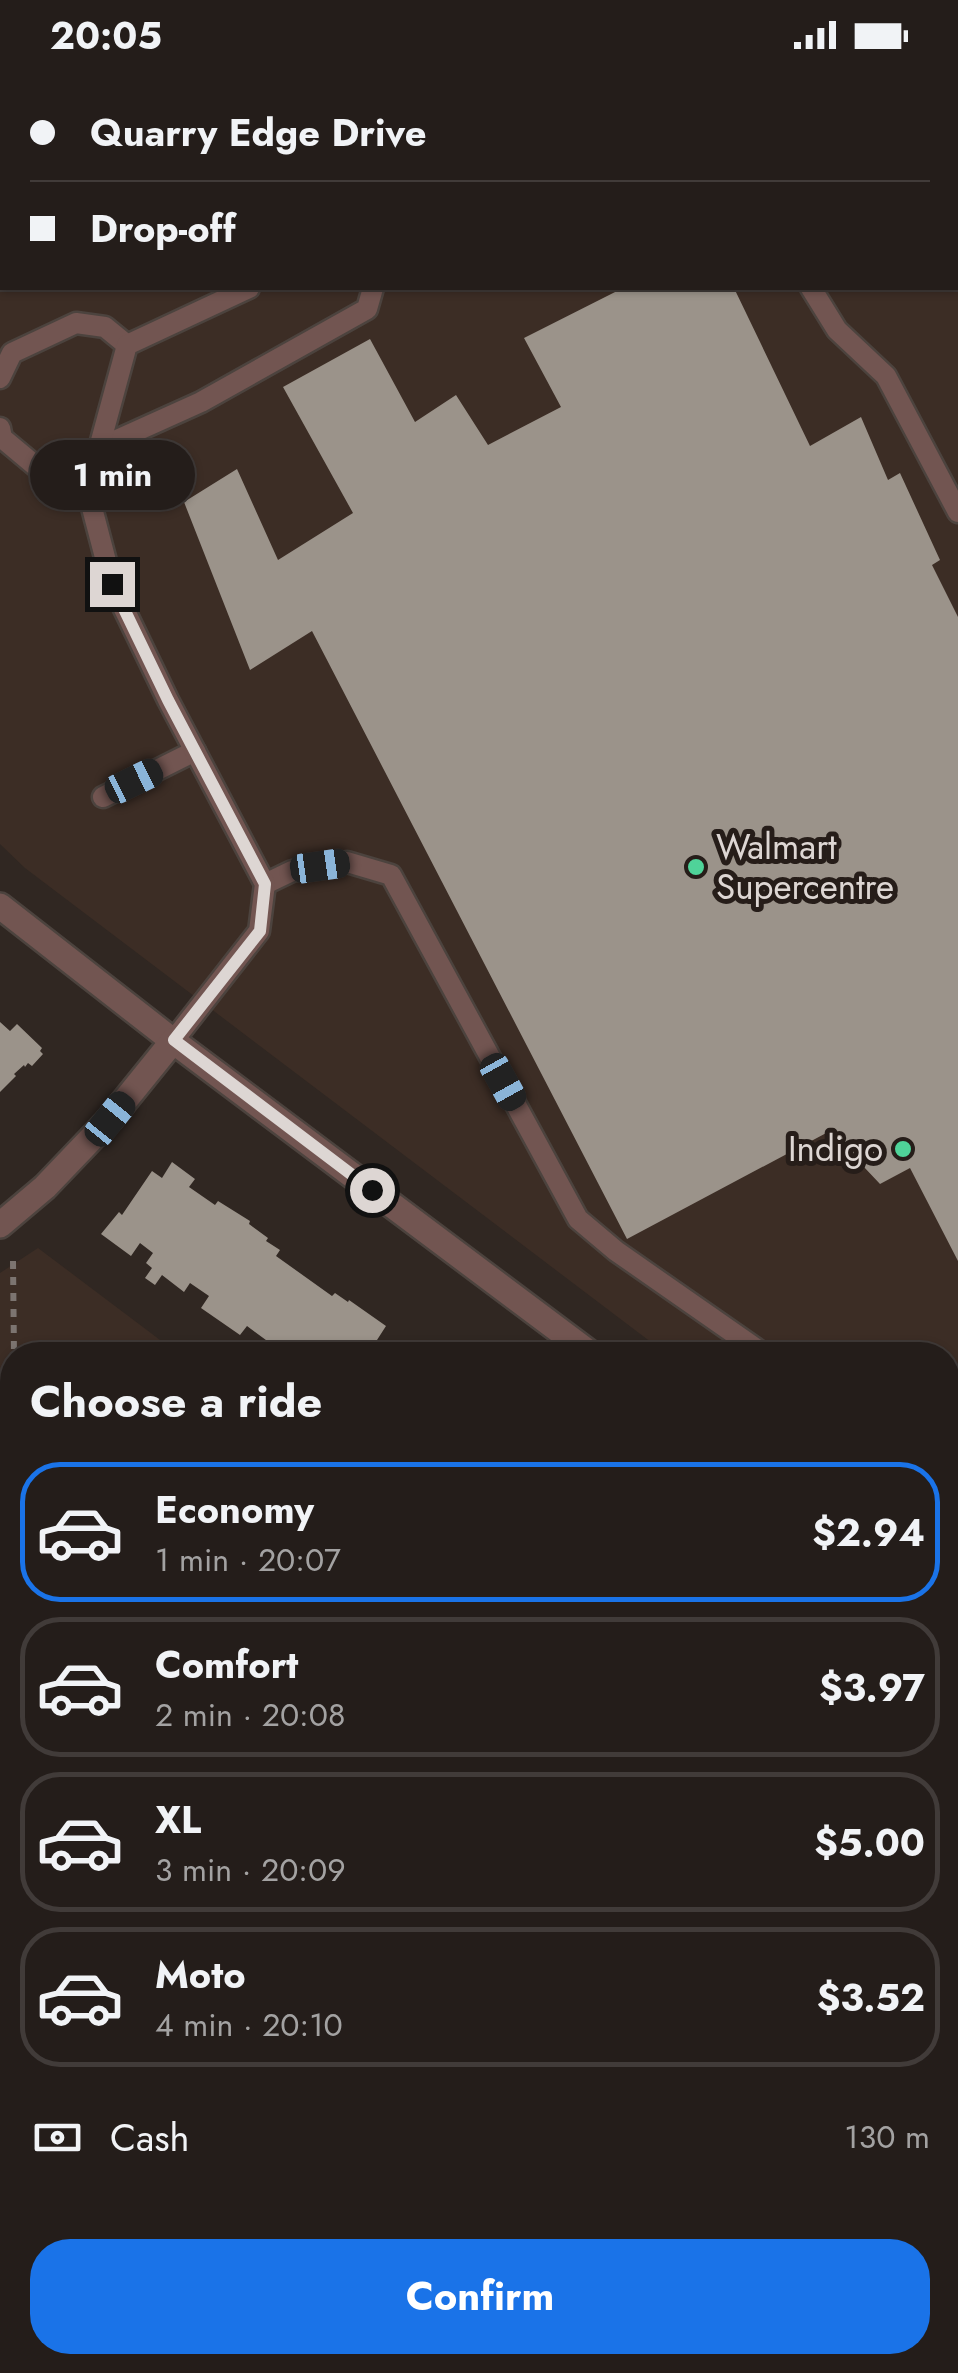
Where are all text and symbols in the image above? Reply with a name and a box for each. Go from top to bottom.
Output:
text: 20:05 [50,8,162,63]
text: Quarry Edge Drive [90,105,427,160]
text: Drop-off [90,201,236,256]
callout: 1 min [29,439,194,509]
text: 1 min [73,452,152,498]
route end [90,562,135,607]
car [100,754,168,808]
place label: Walmart Supercentre [716,822,894,912]
car [288,847,352,885]
marker: Walmart Supercentre [685,856,707,878]
car [475,1048,531,1116]
car [79,1086,141,1152]
place label: Indigo [788,1124,883,1174]
marker: Indigo [892,1138,914,1160]
route start [350,1168,395,1213]
text: Choose a ride [30,1369,322,1434]
text: Economy [155,1482,314,1537]
icon: car [35,1487,125,1577]
text: $2.94 [812,1505,925,1560]
text: 1 min · 20:07 [155,1537,341,1583]
text: Comfort [155,1637,298,1692]
icon: car [35,1642,125,1732]
text: $3.97 [819,1660,925,1715]
text: 2 min · 20:08 [155,1692,345,1738]
text: XL [155,1792,201,1847]
icon: car [35,1797,125,1887]
text: $5.00 [814,1815,925,1870]
text: 3 min · 20:09 [155,1847,346,1893]
text: Moto [155,1947,246,2002]
icon: car [35,1952,125,2042]
text: $3.52 [817,1970,925,2025]
text: 4 min · 20:10 [155,2002,343,2048]
icon: cash [30,2110,85,2165]
text: Cash [110,2110,190,2165]
text: 130 m [844,2114,930,2160]
button: Confirm [30,2239,930,2354]

